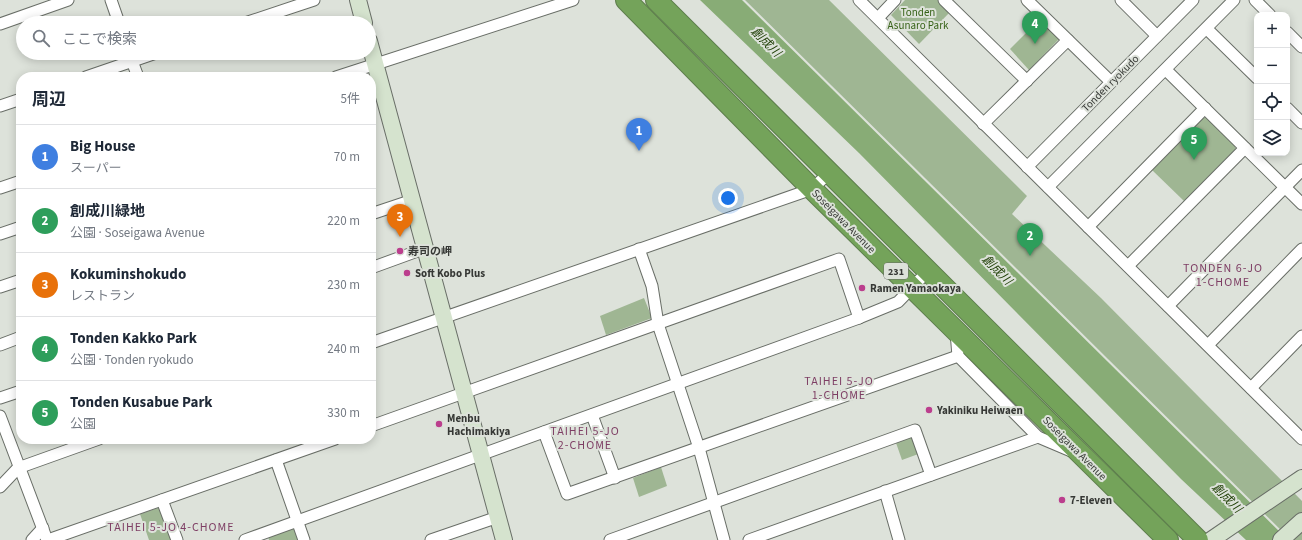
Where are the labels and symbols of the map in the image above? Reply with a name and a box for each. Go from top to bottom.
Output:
park label: Tonden Asunaro Park [888,5,949,33]
pin: 4 [1022,11,1048,44]
water label: 創成川 [747,24,786,63]
street label: Tonden ryokudo [1078,51,1142,115]
pin: 1 [626,118,652,151]
pin: 5 [1181,127,1207,160]
street label: Soseigawa Avenue [808,186,879,257]
your location [718,188,738,208]
pin: 3 [387,204,413,237]
pin: 2 [1017,223,1043,256]
place label: 寿司の岬 [408,244,452,259]
marker: 寿司の岬 [395,246,405,256]
water label: 創成川 [978,252,1017,291]
district label: TONDEN 6-JO 1-CHOME [1183,260,1263,291]
road number: 231 [884,263,908,279]
place label: Soft Kobo Plus [415,266,485,281]
marker: Soft Kobo Plus [402,268,412,278]
place label: Ramen Yamaokaya [870,281,961,296]
marker: Ramen Yamaokaya [857,283,867,293]
district label: TAIHEI 5-JO 1-CHOME [804,373,874,404]
place label: Yakiniku Heiwaen [936,403,1023,418]
marker: Yakiniku Heiwaen [924,405,934,415]
place label: Menbu Hachimakiya [447,411,510,439]
street label: Soseigawa Avenue [1039,413,1110,484]
marker: Menbu Hachimakiya [434,419,444,429]
district label: TAIHEI 5-JO 2-CHOME [550,423,620,454]
water label: 創成川 [1208,480,1247,519]
place label: 7-Eleven [1070,493,1112,508]
marker: 7-Eleven [1057,495,1067,505]
district label: TAIHEI 5-JO 4-CHOME [107,519,235,536]

